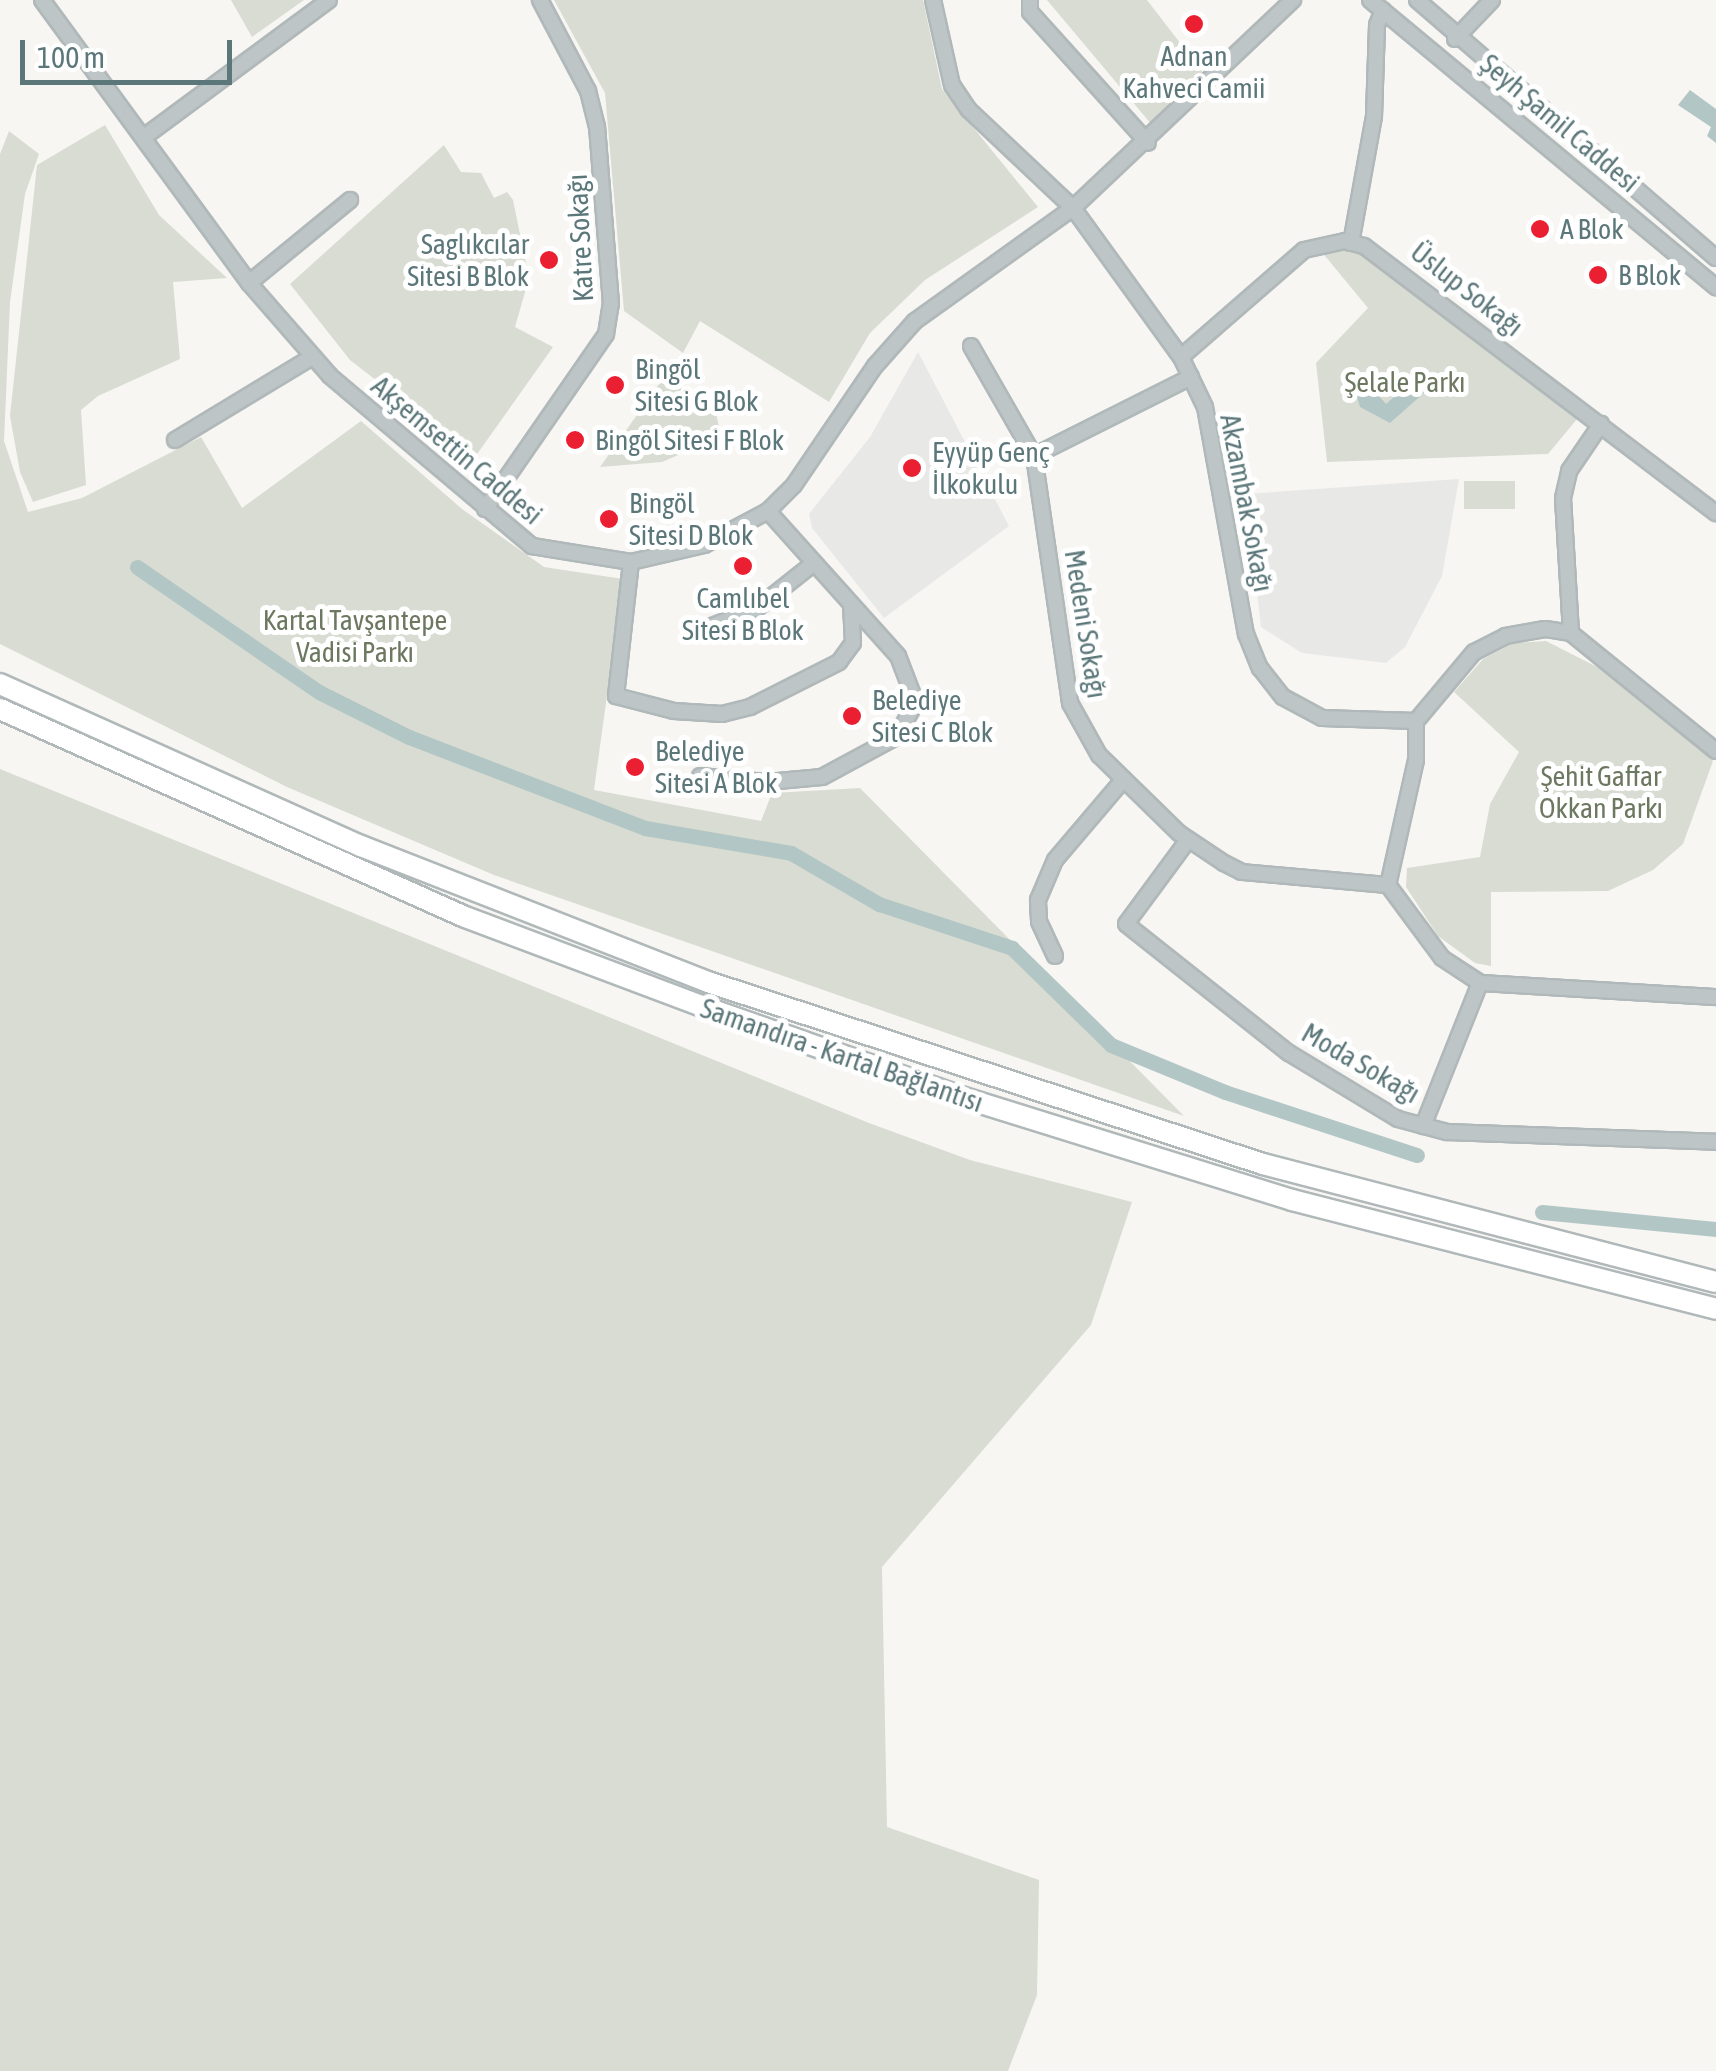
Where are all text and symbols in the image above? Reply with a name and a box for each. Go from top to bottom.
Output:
marker: Adnan Kahveci Camii [1183,13,1205,35]
scale bar [25,20,238,82]
place label: Adnan Kahveci Camii [1123,39,1265,105]
text: 100 m [37,40,105,74]
street label: Şeyh Şamil Caddesi [1474,47,1646,199]
street label: Katre Sokağı [560,173,600,303]
place label: A Blok [1560,212,1623,246]
marker: A Blok [1529,218,1551,240]
place label: Saglıkcılar Sitesi B Blok [407,227,529,293]
street label: Üslup Sokağı [1404,235,1530,343]
marker: Saglıkcılar Sitesi B Blok [538,249,560,271]
place label: B Blok [1618,258,1681,292]
marker: B Blok [1587,264,1609,286]
place label: Bingöl Sitesi G Blok [635,352,758,418]
park label: Şelale Parkı [1345,365,1465,399]
street label: Akşemsettin Caddesi [365,369,549,531]
marker: Bingöl Sitesi G Blok [604,374,626,396]
street label: Akzambak Sokağı [1213,411,1281,595]
place label: Bingöl Sitesi F Blok [595,423,784,457]
marker: Bingöl Sitesi F Blok [564,429,586,451]
place label: Eyyüp Genç İlkokulu [932,435,1049,501]
marker: Eyyüp Genç İlkokulu [901,457,923,479]
place label: Bingöl Sitesi D Blok [629,486,753,552]
marker: Bingöl Sitesi D Blok [598,508,620,530]
street label: Medeni Sokağı [1058,547,1114,701]
marker: Camlıbel Sitesi B Blok [732,555,754,577]
place label: Camlıbel Sitesi B Blok [682,581,804,647]
park label: Kartal Tavşantepe Vadisi Parkı [263,603,447,669]
place label: Belediye Sitesi C Blok [872,683,993,749]
marker: Belediye Sitesi C Blok [841,705,863,727]
place label: Belediye Sitesi A Blok [655,734,777,800]
marker: Belediye Sitesi A Blok [624,756,646,778]
park label: Şehit Gaffar Okkan Parkı [1539,759,1663,825]
street label: Samandıra - Kartal Bağlantısı [696,991,988,1119]
street label: Moda Sokağı [1296,1016,1426,1110]

